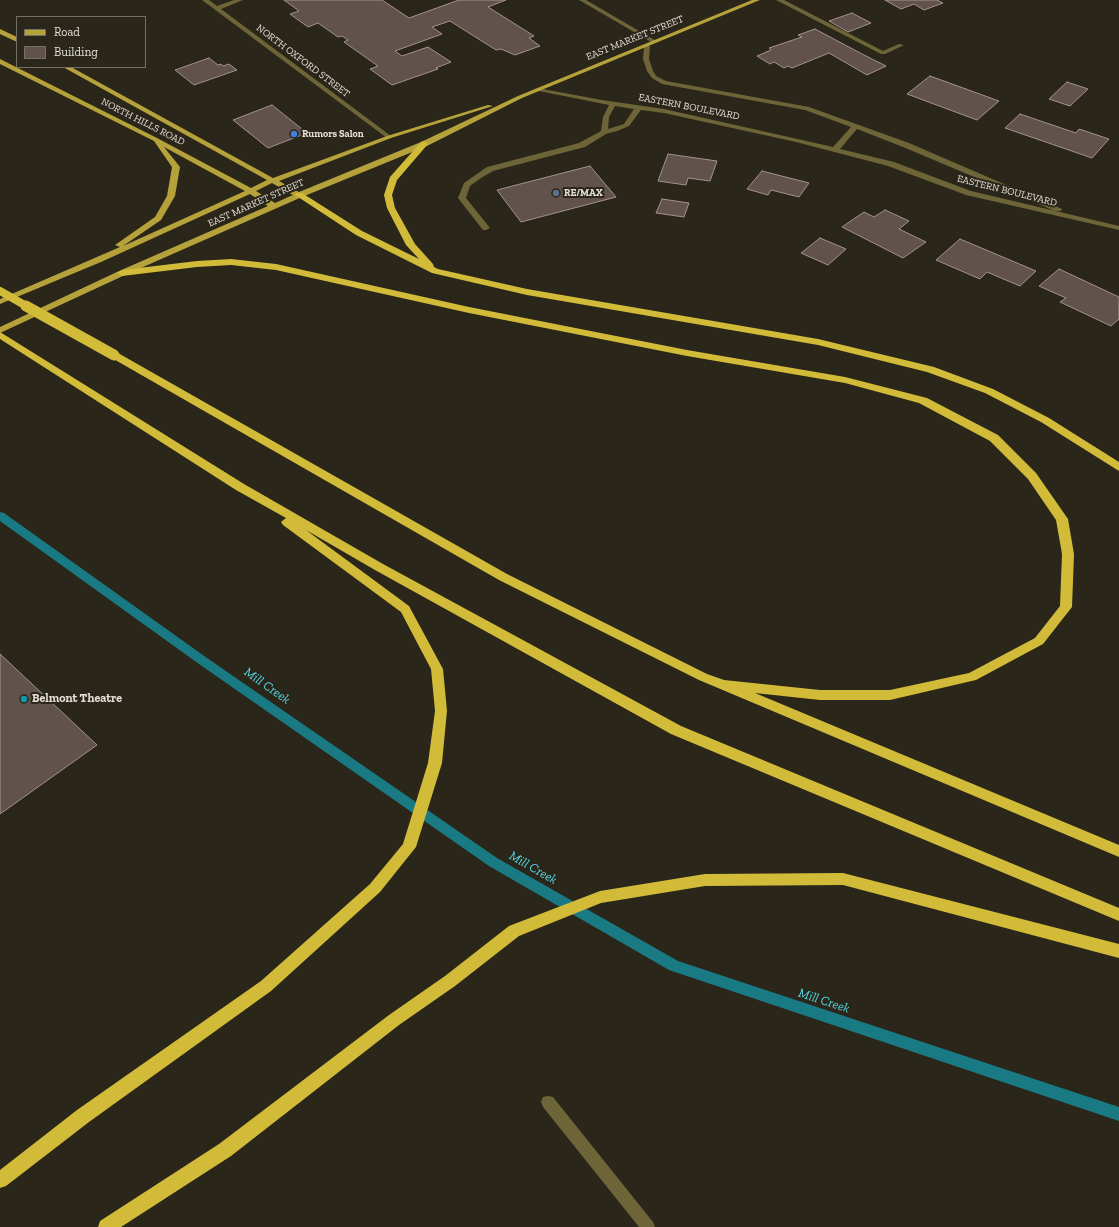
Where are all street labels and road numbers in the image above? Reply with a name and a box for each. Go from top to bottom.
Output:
street label: EAST MARKET STREET [585,13,685,63]
street label: NORTH OXFORD STREET [254,22,352,100]
street label: EASTERN BOULEVARD [637,91,741,123]
street label: NORTH HILLS ROAD [99,96,187,148]
street label: EASTERN BOULEVARD [956,173,1058,209]
street label: EAST MARKET STREET [206,176,306,230]

